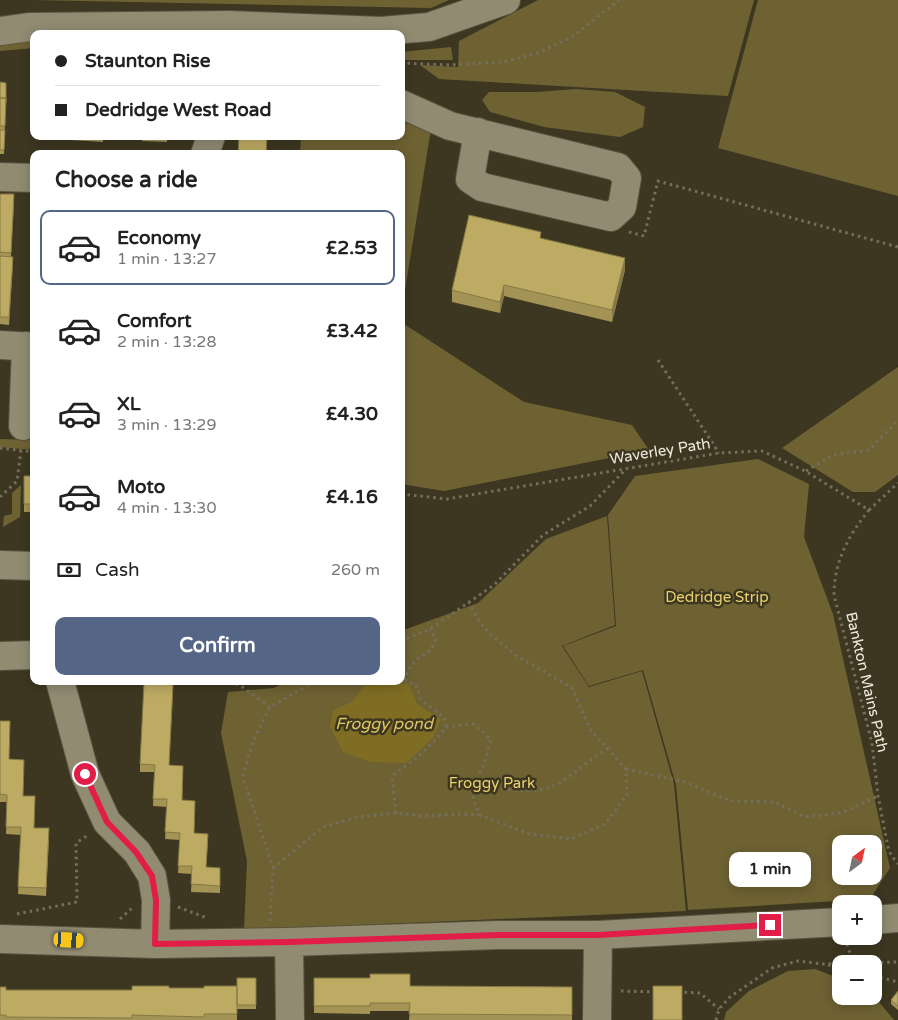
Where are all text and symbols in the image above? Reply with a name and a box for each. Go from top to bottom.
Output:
text: Staunton Rise [85,50,210,72]
text: Dedridge West Road [85,99,271,121]
text: Choose a ride [55,167,198,193]
icon: car [57,225,102,270]
text: Economy [117,227,201,249]
text: £2.53 [326,237,378,259]
text: 1 min · 13:27 [117,249,216,269]
icon: car [57,308,102,353]
text: Comfort [117,310,191,332]
text: £3.42 [326,320,378,342]
text: 2 min · 13:28 [117,332,216,352]
icon: car [57,391,102,436]
text: XL [117,393,141,415]
text: £4.30 [326,403,378,425]
text: 3 min · 13:29 [117,415,216,435]
street label: Waverley Path [608,434,712,468]
icon: car [57,474,102,519]
text: Moto [117,476,165,498]
text: £4.16 [326,486,378,508]
text: 4 min · 13:30 [117,498,216,518]
icon: cash [55,556,83,584]
text: Cash [95,559,140,581]
text: 260 m [331,560,380,580]
park label: Dedridge Strip [665,588,769,606]
street label: Bankton Mains Path [842,610,892,754]
button: Confirm [55,617,380,675]
water label: Froggy pond [335,714,435,734]
route start [74,763,96,785]
park label: Froggy Park [449,774,535,792]
north arrow [832,835,882,885]
map controls [832,835,882,1005]
callout: 1 min [729,852,811,888]
text: 1 min [749,859,791,879]
button: + [832,895,882,945]
route end [759,914,781,936]
car [53,932,84,948]
button: − [832,955,882,1005]

